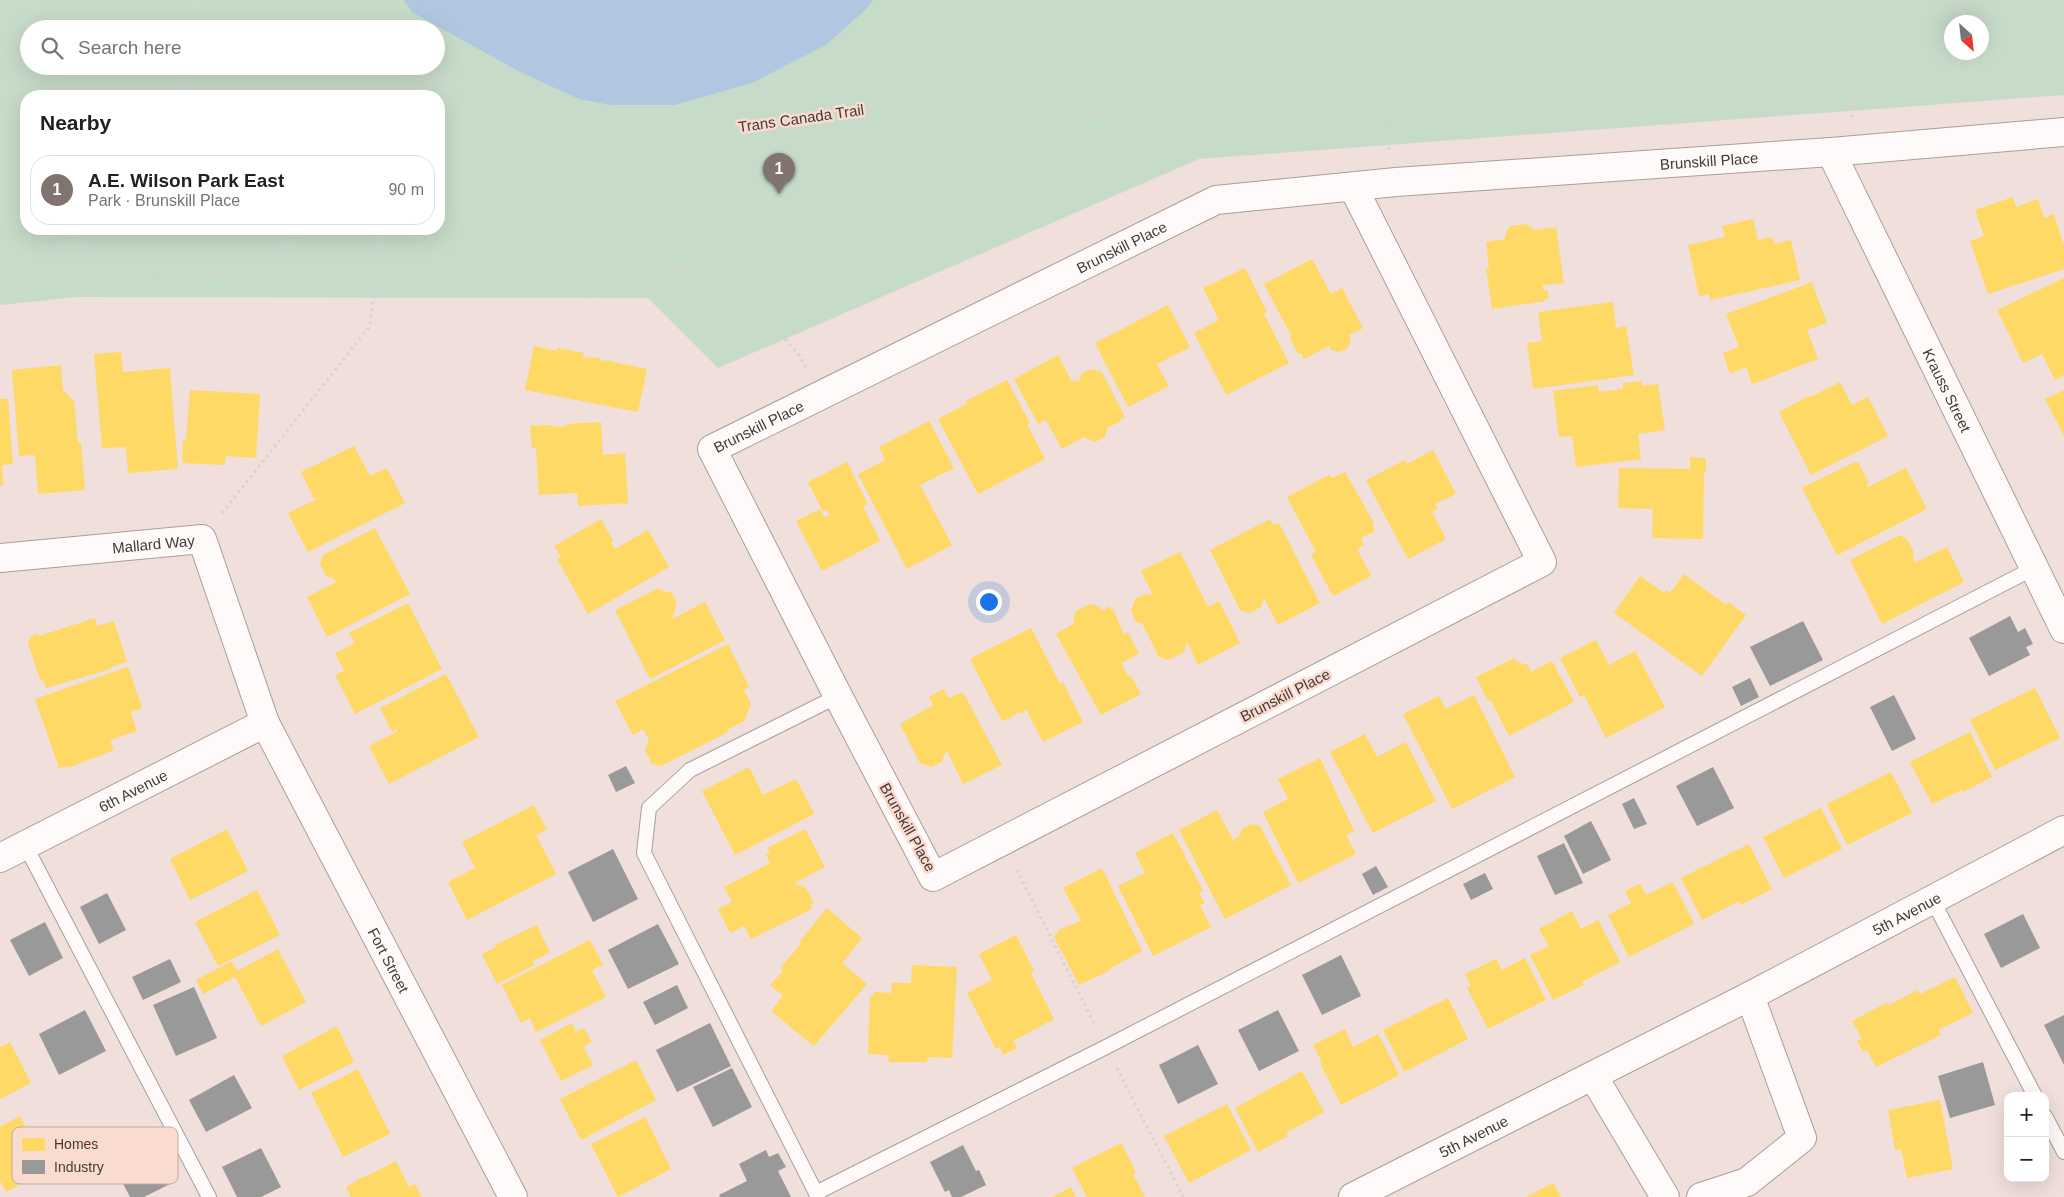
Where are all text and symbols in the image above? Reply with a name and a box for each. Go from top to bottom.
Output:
north arrow [1944,15,1989,60]
search box [20,20,445,75]
icon: search [38,34,66,62]
text: Search here [78,37,182,58]
street label: Trans Canada Trail [737,101,865,135]
text: Nearby [40,111,111,134]
street label: Brunskill Place [1659,149,1759,172]
pin: 1 [763,153,795,194]
text: A.E. Wilson Park East [88,170,284,191]
text: 1 [53,181,61,198]
text: 90 m [388,181,424,198]
text: Park · Brunskill Place [88,192,240,209]
street label: Brunskill Place [1074,217,1169,276]
street label: Krauss Street [1920,346,1975,435]
street label: Brunskill Place [710,397,806,456]
street label: Mallard Way [111,531,196,556]
your location [976,589,1002,615]
street label: Brunskill Place [1237,665,1333,725]
street label: 6th Avenue [96,766,170,815]
street label: Brunskill Place [877,780,939,874]
street label: 5th Avenue [1869,888,1944,938]
street label: Fort Street [365,925,413,996]
map controls [2004,1092,2049,1182]
button: + [2004,1092,2049,1137]
street label: 5th Avenue [1436,1112,1511,1161]
legend [12,1127,178,1184]
text: Homes [54,1136,98,1152]
button: − [2004,1137,2049,1182]
text: Industry [54,1159,104,1175]

